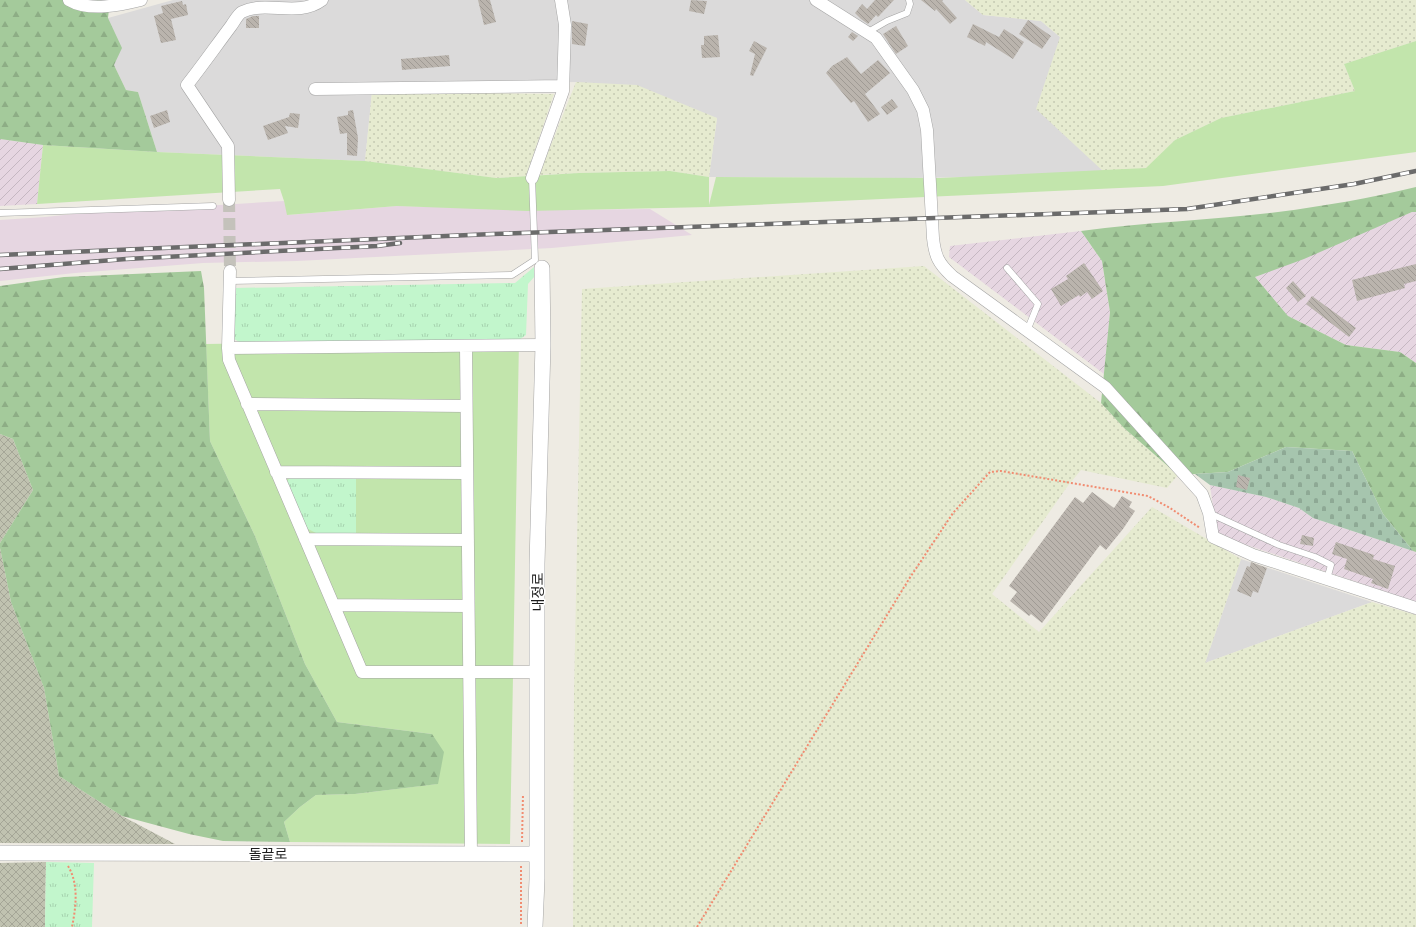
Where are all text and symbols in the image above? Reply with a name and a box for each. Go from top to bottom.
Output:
street label: 내정로 [530,573,547,611]
street label: 돌끝로 [249,846,287,863]

